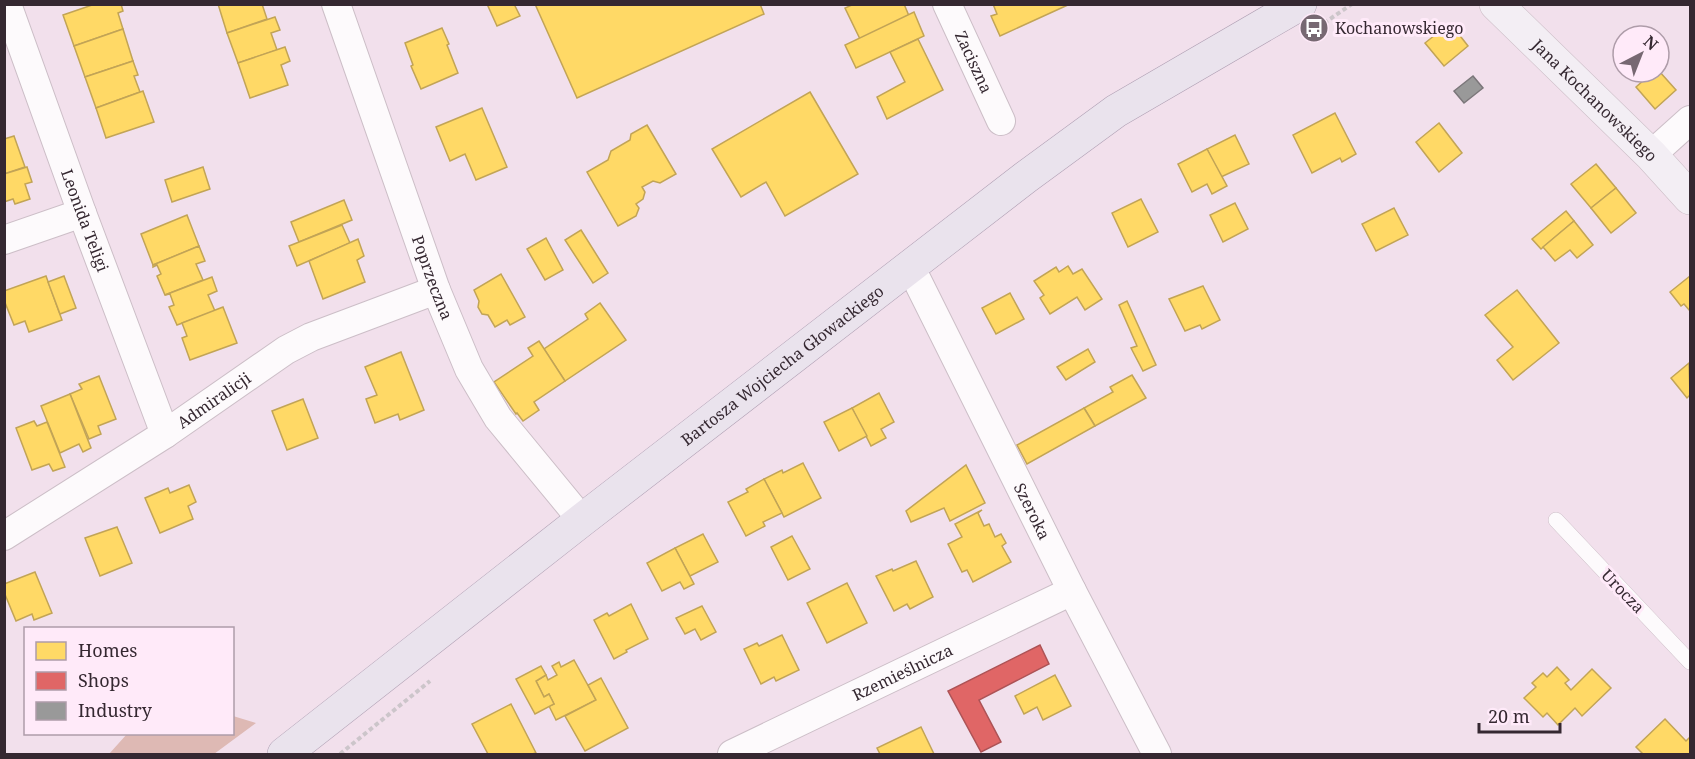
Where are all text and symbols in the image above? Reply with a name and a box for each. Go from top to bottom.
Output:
bus stop icon: Kochanowskiego [1298,12,1330,44]
place label: Kochanowskiego [1335,17,1464,39]
north arrow [1611,24,1671,84]
street label: Zaciszna [950,27,998,97]
text: N [1639,30,1663,56]
street label: Jana Kochanowskiego [1527,33,1663,166]
street label: Leonida Teligi [56,166,114,275]
street label: Poprzeczna [407,232,458,323]
street label: Bartosza Wojciecha Głowackiego [676,280,888,451]
street label: Admiralicji [173,367,255,433]
street label: Szeroka [1009,479,1056,543]
street label: Urocza [1597,564,1649,618]
legend [24,627,234,735]
text: Homes [78,638,137,662]
street label: Rzemieślnicza [849,639,956,706]
text: Shops [78,668,129,692]
scale bar [1479,696,1560,734]
text: Industry [78,698,153,722]
text: 20 m [1488,704,1530,728]

